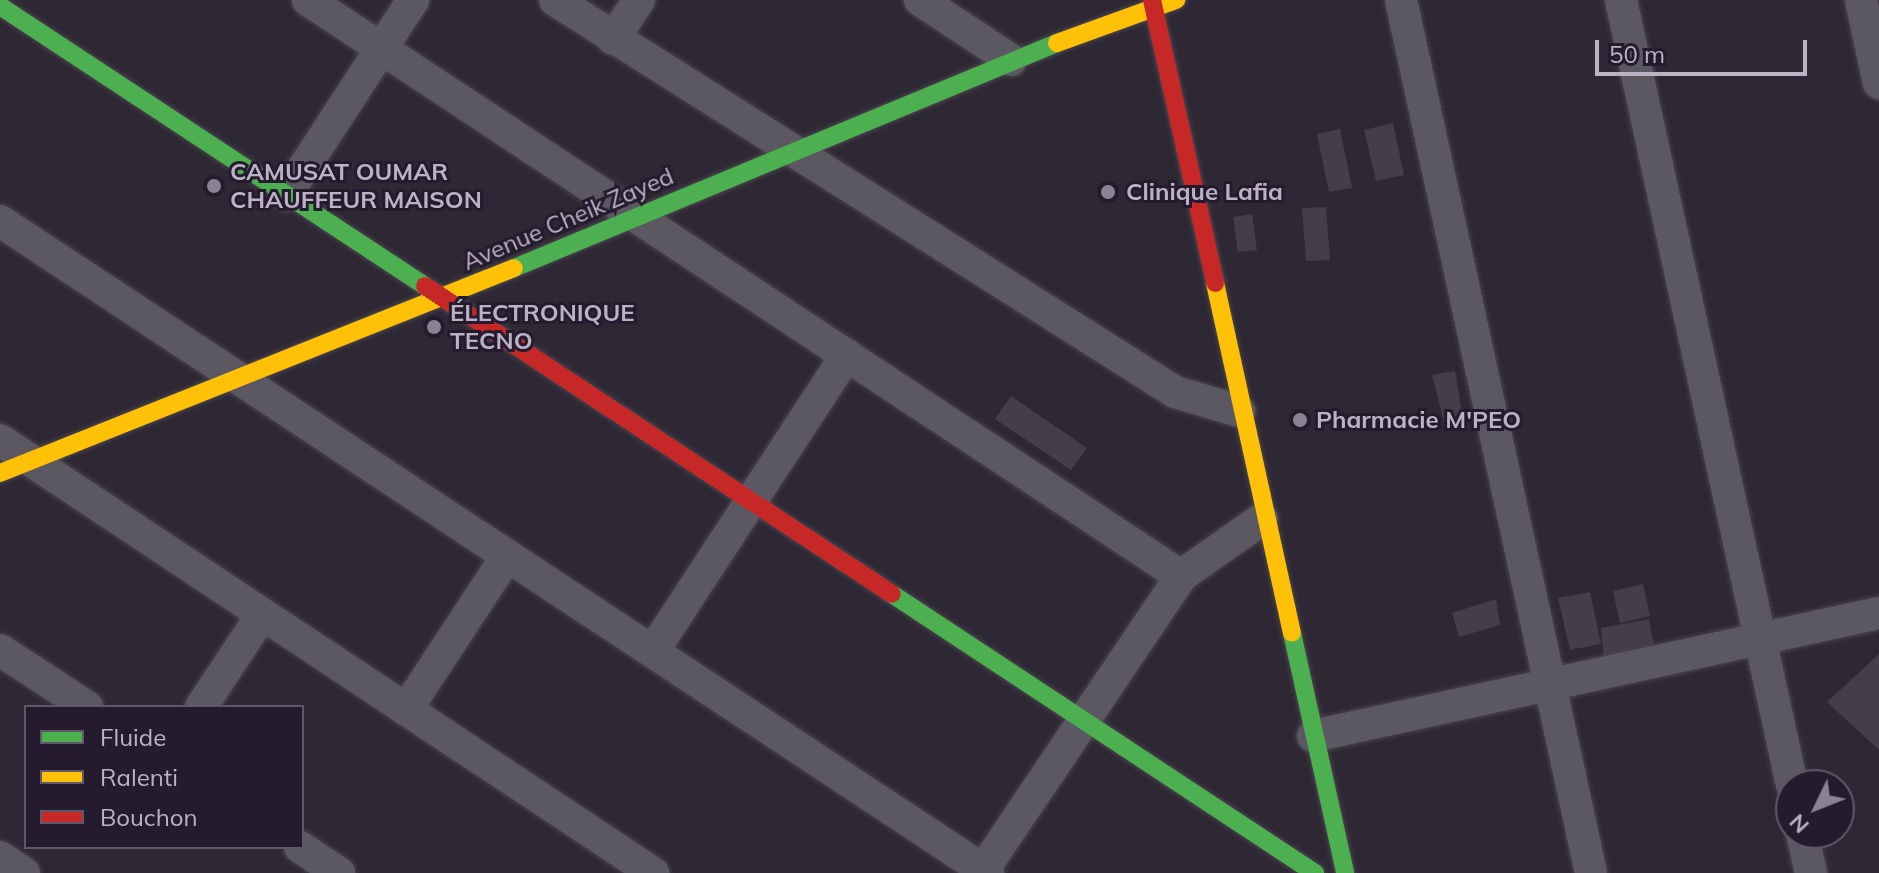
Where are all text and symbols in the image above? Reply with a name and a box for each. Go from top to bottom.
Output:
scale bar [1599,24,1811,74]
text: 50 m [1609,39,1665,69]
place label: CAMUSAT OUMAR CHAUFFEUR MAISON [230,158,482,214]
street label: Avenue Cheik Zayed [458,162,678,276]
marker: CAMUSAT OUMAR CHAUFFEUR MAISON [205,177,223,195]
place label: Clinique Lafia [1126,178,1283,206]
marker: Clinique Lafia [1097,181,1119,203]
place label: ÉLECTRONIQUE TECNO [450,299,635,355]
marker: ÉLECTRONIQUE TECNO [425,318,443,336]
place label: Pharmacie M'PEO [1316,406,1521,434]
marker: Pharmacie M'PEO [1291,411,1309,429]
legend [24,705,304,849]
text: Fluide [100,722,166,752]
text: Ralenti [100,762,178,792]
north arrow [1775,769,1855,849]
text: Bouchon [100,802,198,832]
text: N [1783,808,1815,840]

